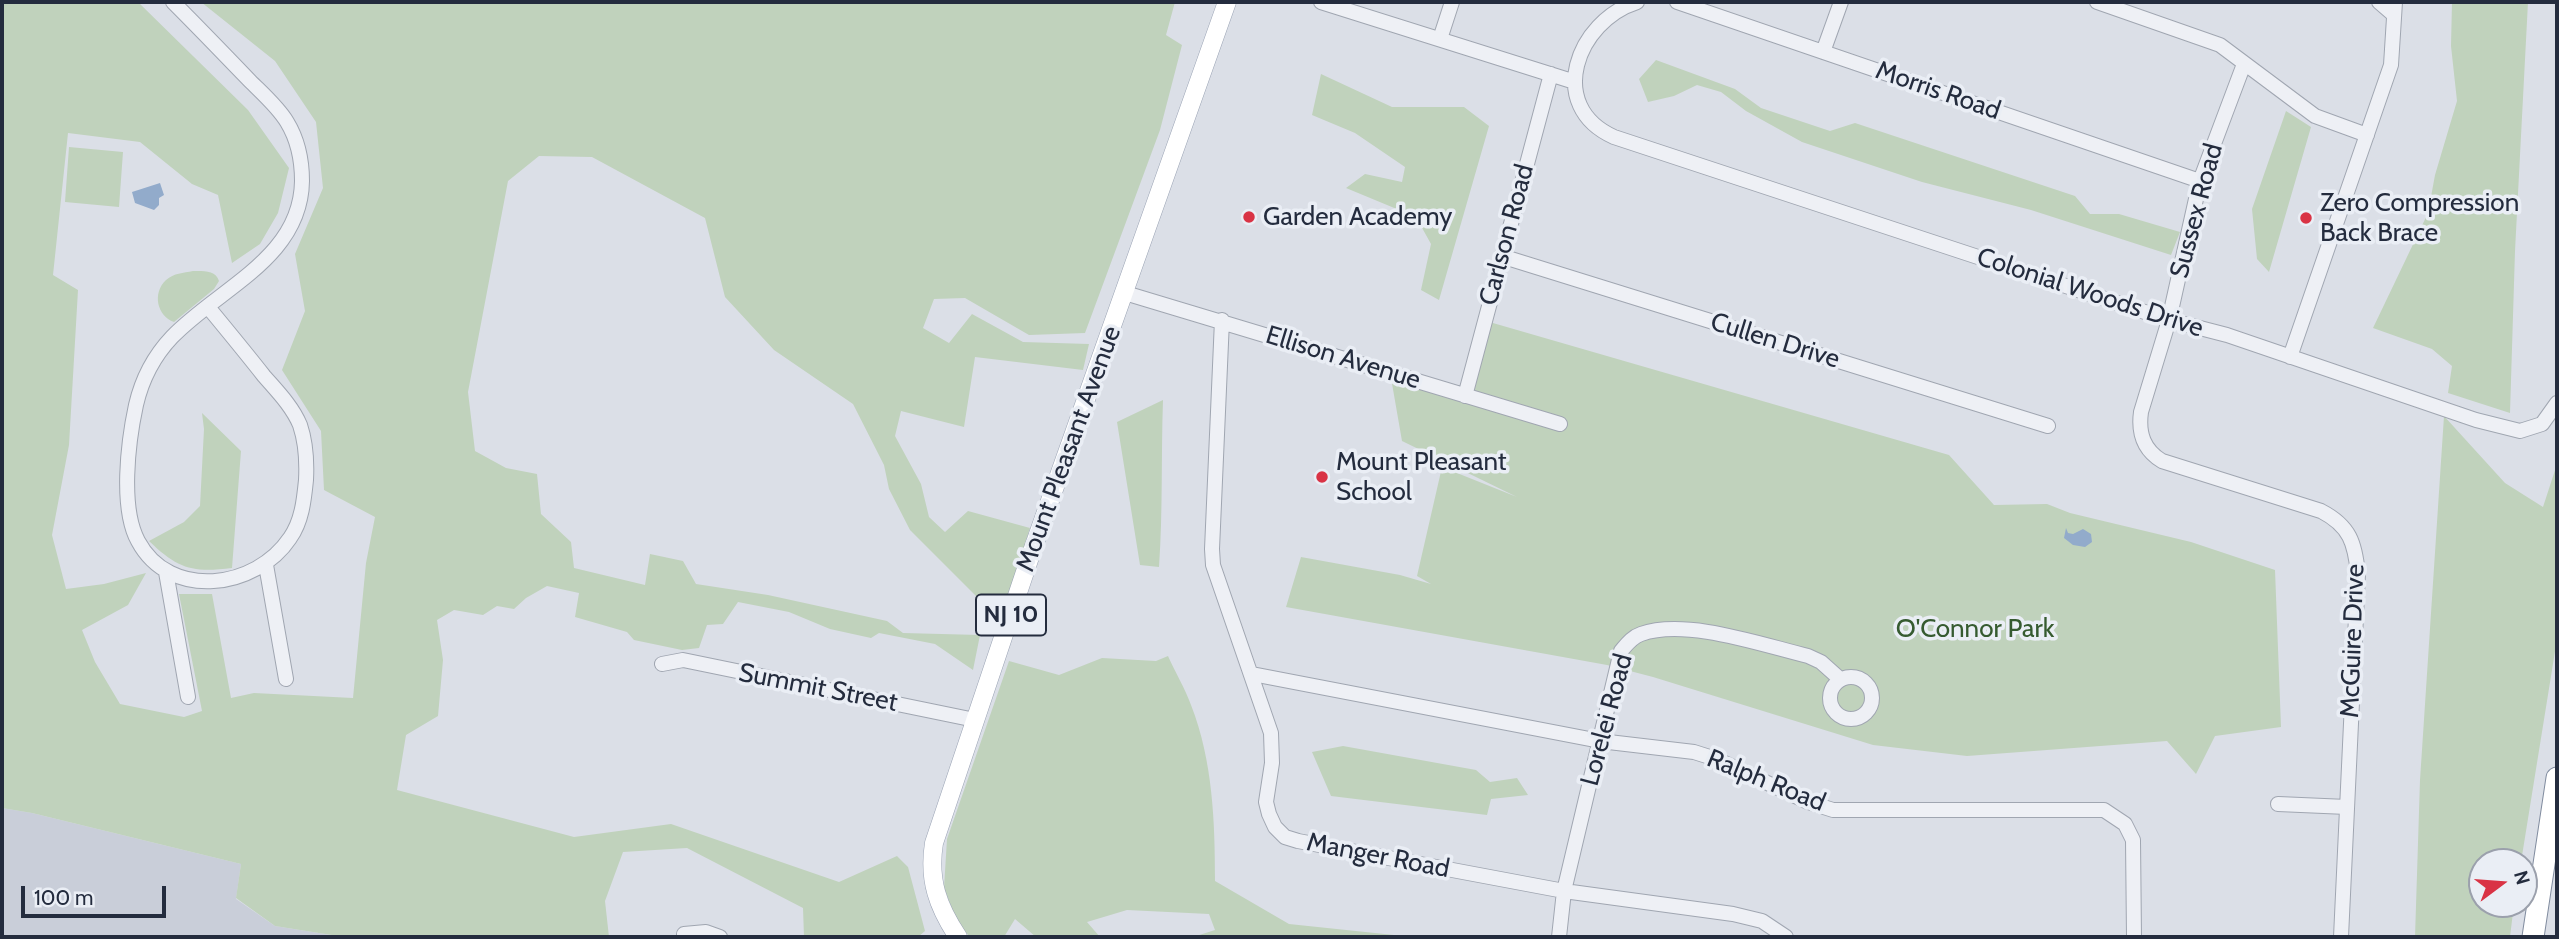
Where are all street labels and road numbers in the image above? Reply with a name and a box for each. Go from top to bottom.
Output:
street label: Morris Road [1871,55,2005,127]
street label: Sussex Road [2164,140,2230,282]
street label: Carlson Road [1473,161,1541,309]
street label: Colonial Woods Drive [1973,242,2207,344]
street label: Cullen Drive [1707,307,1843,375]
street label: Ellison Avenue [1262,320,1424,396]
street label: Mount Pleasant Avenue [1010,322,1128,576]
street label: McGuire Drive [2335,563,2371,719]
road number: NJ 10 [976,594,1046,636]
street label: Lorelei Road [1574,651,1640,789]
street label: Summit Street [736,657,900,719]
street label: Ralph Road [1702,743,1830,819]
street label: Manger Road [1304,827,1452,885]

